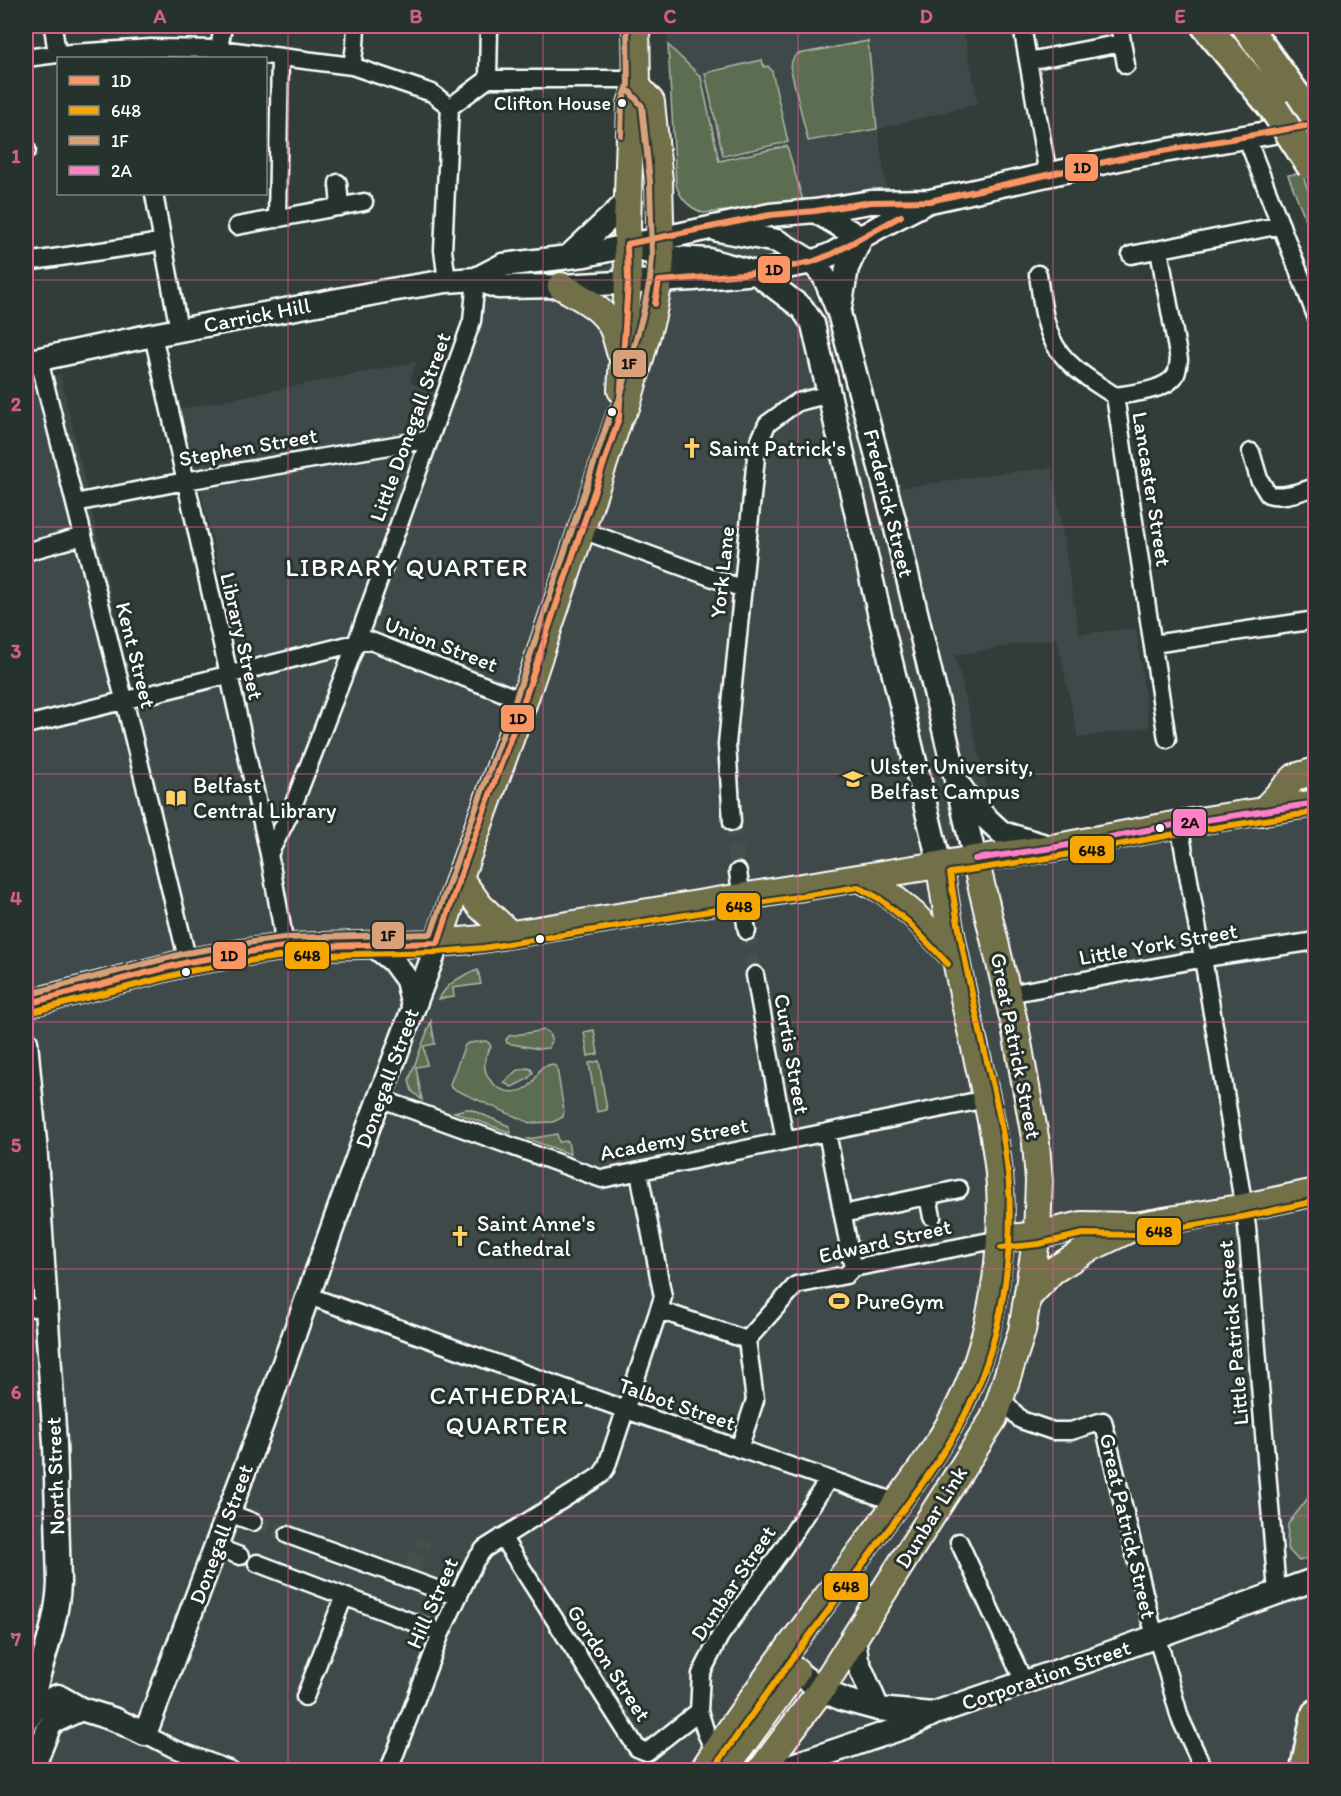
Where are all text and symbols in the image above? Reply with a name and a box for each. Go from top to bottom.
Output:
text: A [153,4,167,28]
text: B [410,4,423,28]
text: C [664,4,677,28]
text: D [919,4,933,28]
text: E [1174,4,1186,28]
legend [57,57,267,195]
text: 1D [111,70,131,92]
place label: Clifton House [494,91,611,115]
marker: Clifton House [616,97,628,109]
text: 648 [111,100,141,122]
text: 1F [111,130,129,152]
text: 1 [11,144,21,168]
line badge: 1D [1064,153,1099,182]
text: 1D [1073,158,1091,177]
text: 2A [111,160,132,182]
line badge: 1D [757,255,791,284]
text: 1D [765,260,783,279]
street label: Carrick Hill [201,291,313,339]
street label: Little Donegall Street [363,329,457,525]
line badge: 1F [612,349,647,378]
text: 1F [621,354,638,373]
text: 2 [11,392,22,416]
unlabelled marker [606,406,618,418]
street label: Lancaster Street [1126,410,1178,568]
street label: Stephen Street [177,422,319,472]
street label: Frederick Street [858,426,920,580]
place label: Saint Patrick's [709,435,846,462]
church icon: Saint Patrick's [680,436,704,460]
street label: York Lane [704,525,740,619]
district label: LIBRARY QUARTER [285,551,529,583]
street label: Library Street [214,570,270,702]
street label: Kent Street [110,599,162,711]
street label: Union Street [381,610,501,678]
text: 3 [11,639,22,663]
line badge: 1D [500,704,535,733]
text: 1D [509,709,527,728]
place label: Ulster University, Belfast Campus [870,753,1034,805]
school or university icon: Ulster University, Belfast Campus [841,767,865,791]
place label: Belfast Central Library [193,772,337,824]
library icon: Belfast Central Library [164,786,188,810]
line badge: 2A [1172,808,1207,837]
text: 2A [1181,813,1200,832]
unlabelled marker [1154,822,1166,834]
line badge: 648 [1069,835,1115,864]
text: 648 [1079,841,1106,860]
text: 4 [10,886,22,910]
line badge: 648 [716,892,761,921]
text: 648 [726,897,753,916]
street label: Little York Street [1077,917,1239,971]
line badge: 1F [371,921,405,950]
text: 1F [380,926,397,945]
unlabelled marker [534,933,546,945]
line badge: 1D [212,941,247,970]
line badge: 648 [284,941,330,970]
text: 1D [220,946,238,965]
text: 648 [294,946,321,965]
street label: Great Patrick Street [985,950,1047,1142]
unlabelled marker [180,966,192,978]
street label: Curtis Street [768,992,816,1116]
street label: Donegall Street [349,1004,425,1152]
street label: Academy Street [598,1111,750,1167]
text: 5 [11,1133,22,1157]
place label: Saint Anne's Cathedral [477,1210,595,1262]
street label: Edward Street [816,1213,954,1269]
line badge: 648 [1136,1217,1182,1246]
text: 648 [1146,1222,1173,1241]
church icon: Saint Anne's Cathedral [448,1224,472,1248]
street label: Little Patrick Street [1211,1239,1255,1427]
place label: PureGym [856,1288,944,1315]
sports icon: PureGym [827,1289,851,1313]
street label: Talbot Street [615,1371,739,1437]
district label: CATHEDRAL QUARTER [430,1379,584,1441]
text: 6 [11,1380,22,1404]
street label: North Street [39,1417,71,1535]
street label: Great Patrick Street [1094,1431,1162,1621]
street label: Donegall Street [183,1460,259,1608]
street label: Dunbar Link [889,1461,973,1573]
street label: Dunbar Street [685,1520,781,1646]
street label: Hill Street [400,1553,464,1653]
line badge: 648 [823,1572,869,1601]
text: 648 [833,1577,860,1596]
street label: Gordon Street [561,1600,657,1726]
text: 7 [10,1627,21,1651]
street label: Corporation Street [958,1633,1134,1717]

